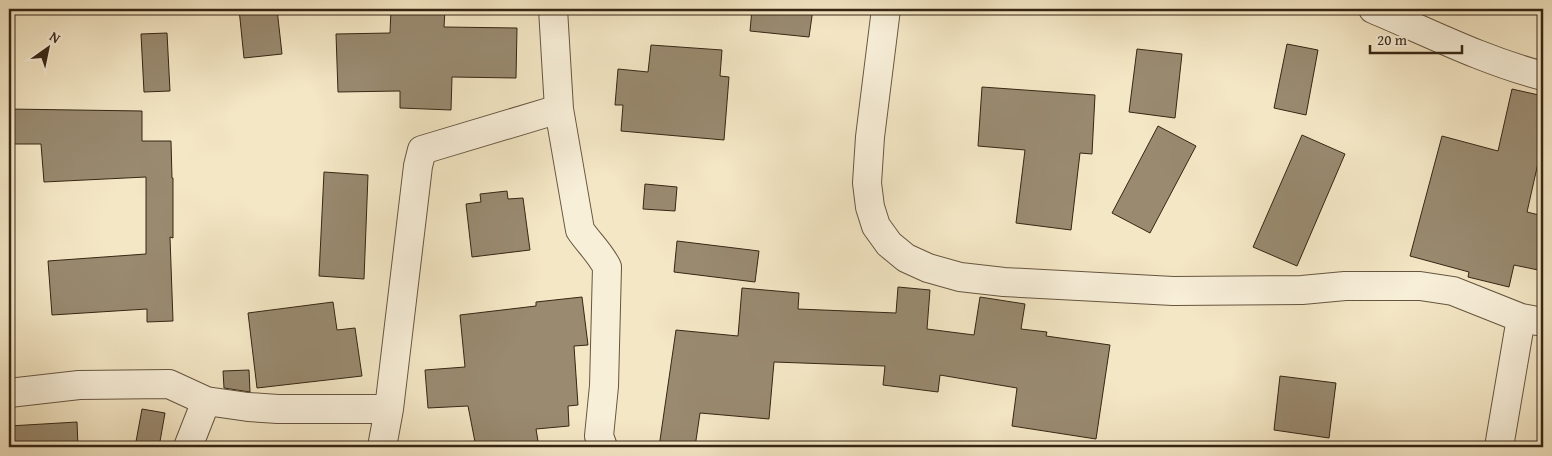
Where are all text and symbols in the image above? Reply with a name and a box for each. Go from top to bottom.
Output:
north arrow [22,22,72,72]
scale bar [1370,22,1462,54]
text: N [46,26,65,48]
text: 20 m [1377,29,1408,50]

